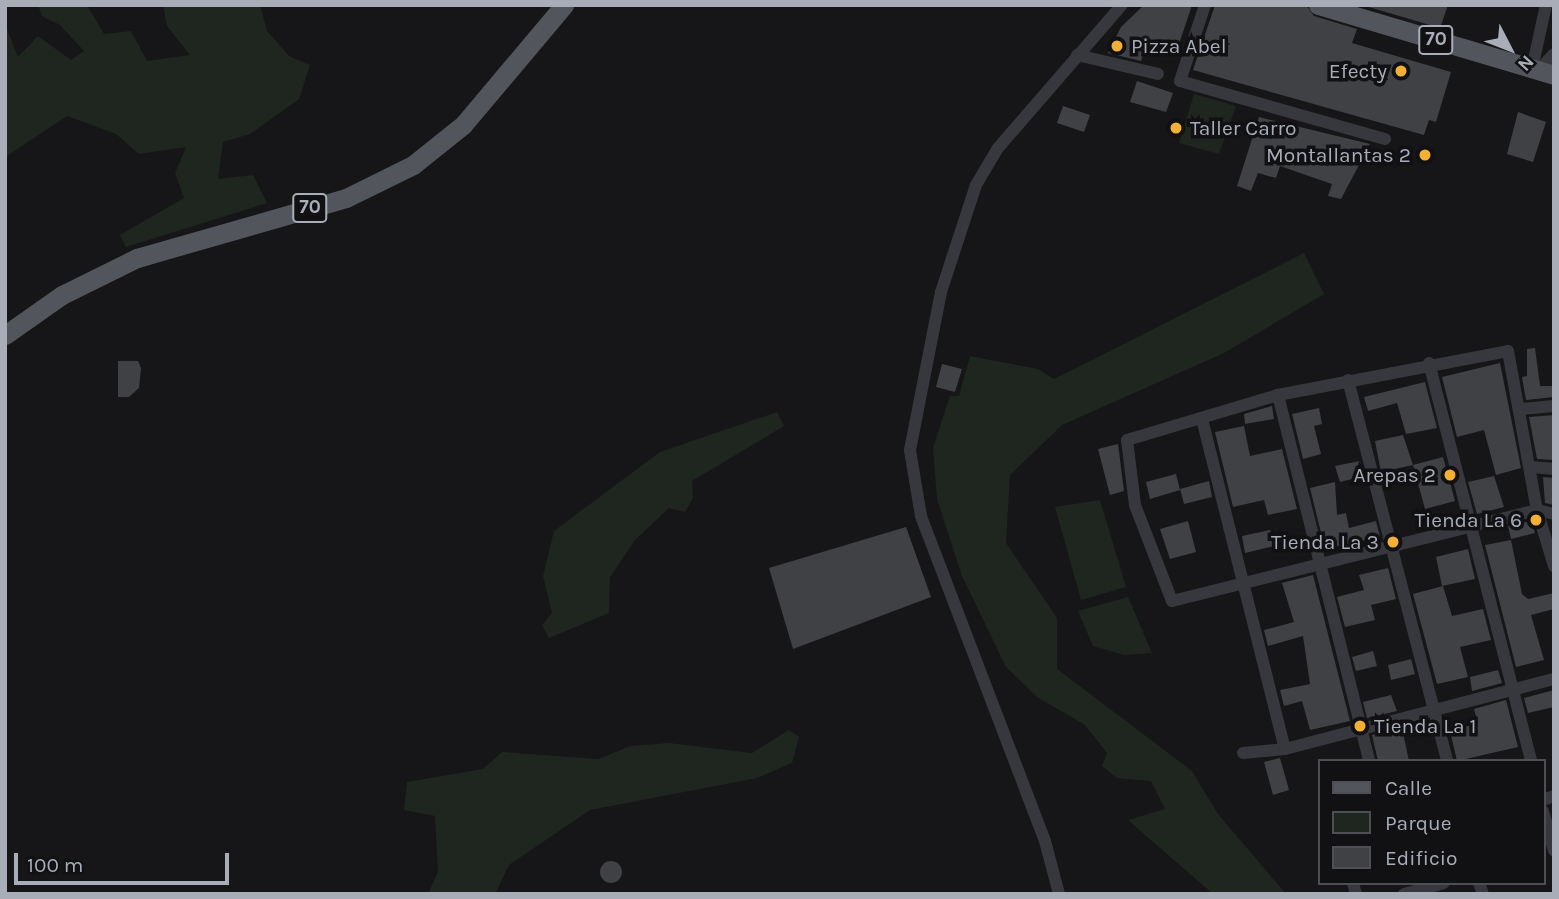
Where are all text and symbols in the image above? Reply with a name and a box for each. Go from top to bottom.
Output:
north arrow [1475,14,1545,84]
road number: 70 [1417,24,1455,56]
place label: Pizza Abel [1131,33,1227,59]
marker: Pizza Abel [1109,38,1125,54]
text: N [1513,51,1538,75]
place label: Efecty [1329,58,1387,84]
marker: Efecty [1393,63,1409,79]
place label: Taller Carro [1190,115,1296,141]
marker: Taller Carro [1168,120,1184,136]
place label: Montallantas 2 [1266,142,1411,168]
marker: Montallantas 2 [1417,147,1433,163]
road number: 70 [291,192,329,224]
place label: Arepas 2 [1354,462,1436,488]
marker: Arepas 2 [1442,467,1458,483]
place label: Tienda La 6 [1414,507,1522,533]
marker: Tienda La 6 [1528,512,1544,528]
place label: Tienda La 3 [1271,529,1379,555]
marker: Tienda La 3 [1385,534,1401,550]
place label: Tienda La 1 [1374,713,1477,739]
marker: Tienda La 1 [1352,718,1368,734]
legend [1318,759,1545,885]
text: Calle [1385,776,1432,800]
text: Parque [1385,811,1452,835]
scale bar [18,839,233,883]
text: Edificio [1385,846,1458,870]
text: 100 m [27,853,84,877]

